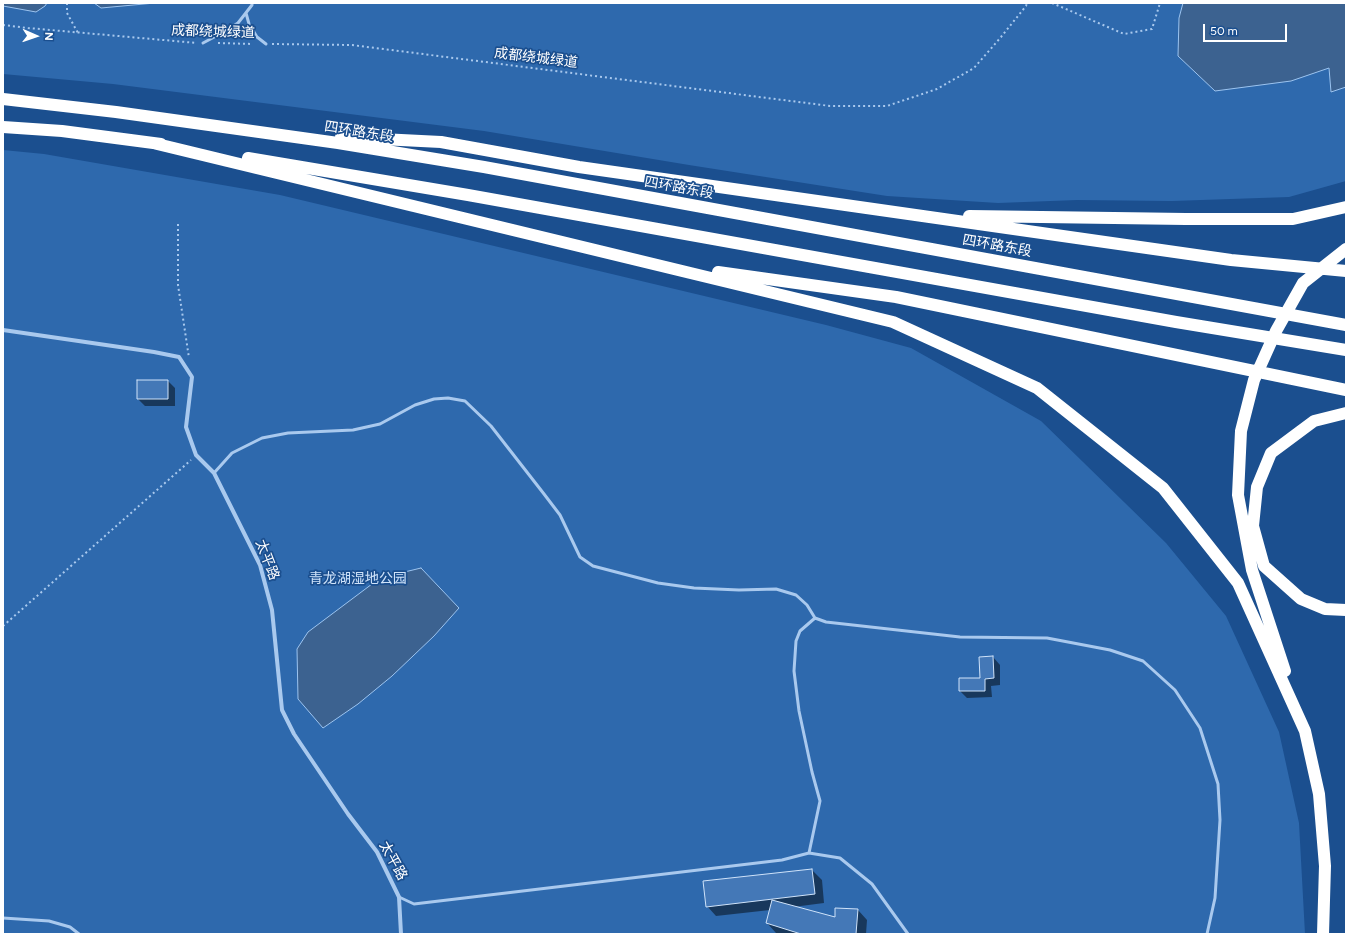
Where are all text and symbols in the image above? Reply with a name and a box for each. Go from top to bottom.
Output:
north arrow [16,16,56,56]
scale bar [1205,16,1289,42]
street label: 成都绕城绿道 [171,22,255,42]
text: 50 m [1210,24,1238,38]
text: N [42,32,55,41]
street label: 成都绕城绿道 [493,45,579,71]
street label: 四环路东段 [323,118,395,146]
street label: 四环路东段 [643,174,715,202]
street label: 四环路东段 [961,232,1033,260]
street label: 太平路 [252,537,282,583]
park label: 青龙湖湿地公园 [309,571,407,587]
street label: 太平路 [375,839,411,883]

